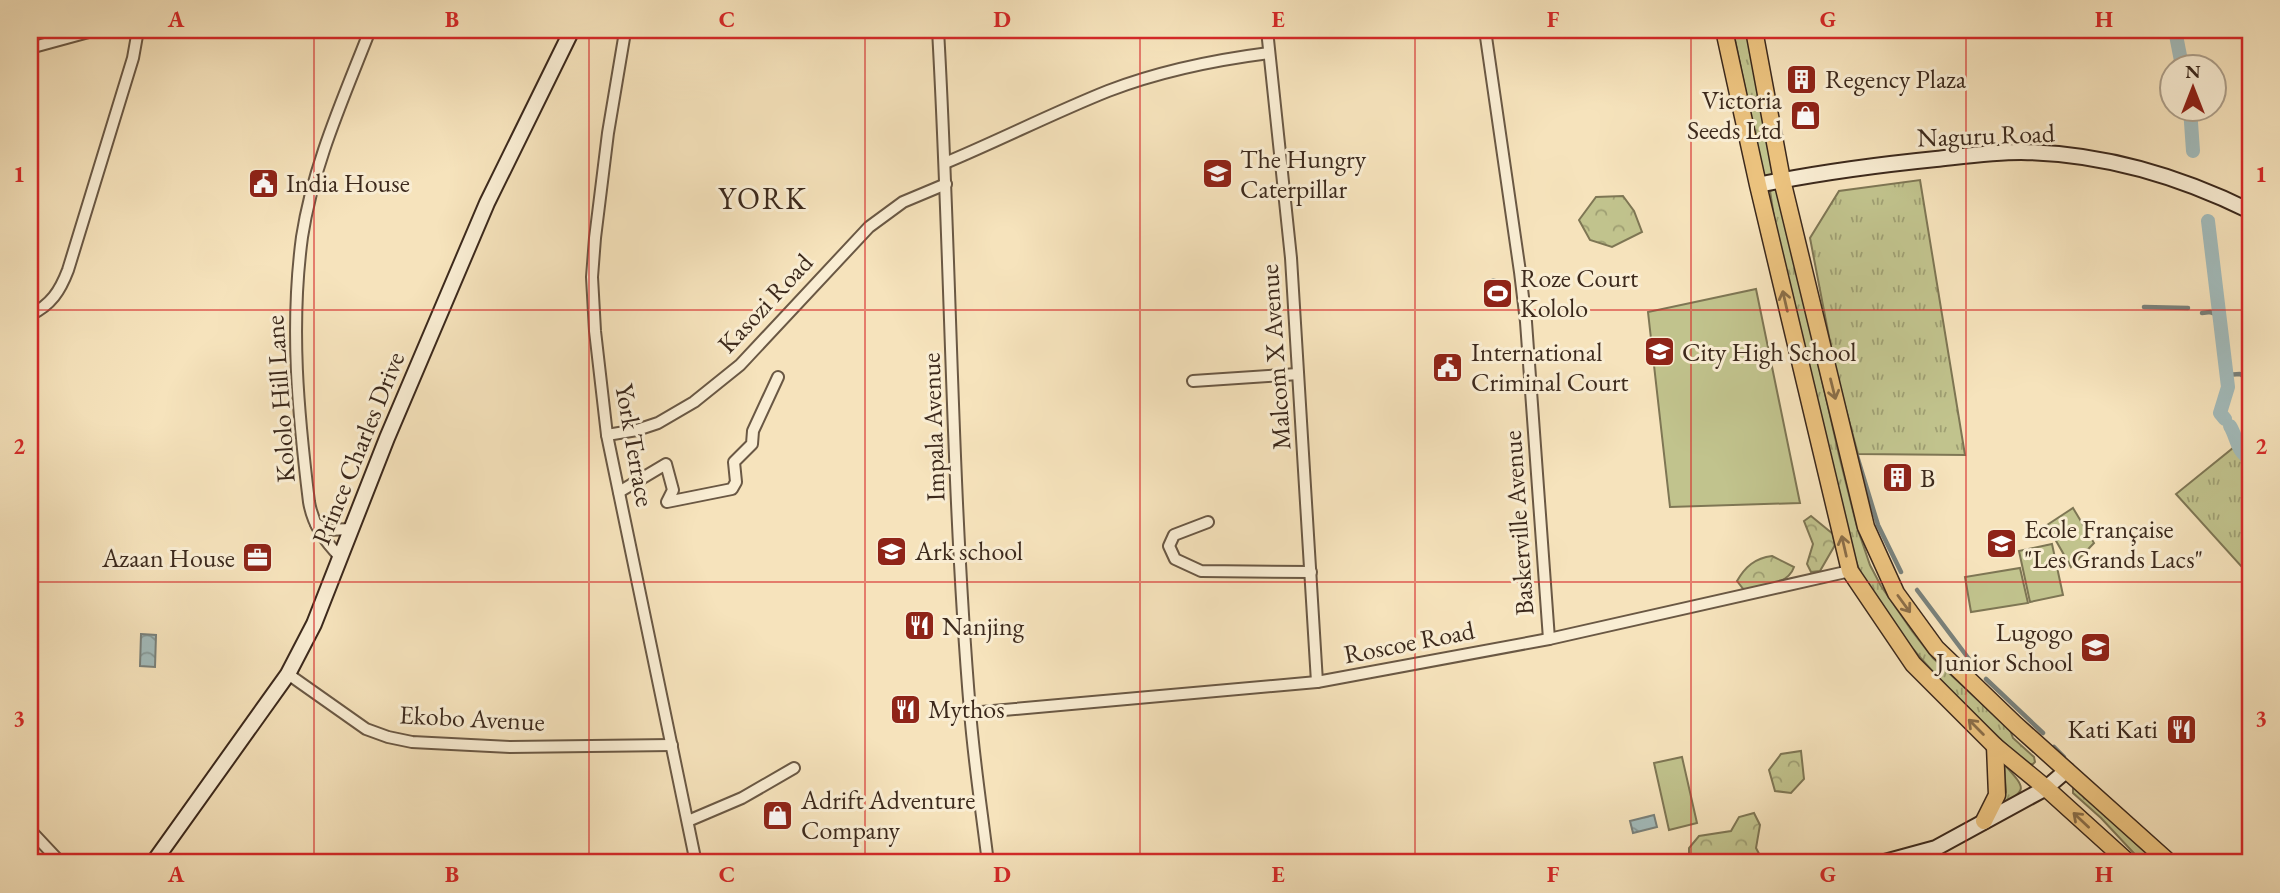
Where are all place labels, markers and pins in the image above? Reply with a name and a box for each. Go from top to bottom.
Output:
building icon: Regency Plaza [1785,62,1819,96]
place label: Regency Plaza [1825,62,1967,96]
place label: Victoria Seeds Ltd [1687,83,1783,147]
shop icon: Victoria Seeds Ltd [1788,98,1822,132]
place label: The Hungry Caterpillar [1240,142,1367,206]
school or university icon: The Hungry Caterpillar [1200,157,1234,191]
public building icon: India House [246,166,280,200]
place label: India House [286,166,410,200]
place label: Roze Court Kololo [1520,261,1638,325]
sports icon: Roze Court Kololo [1480,276,1514,310]
place label: International Criminal Court [1471,335,1629,399]
school or university icon: City High School [1642,335,1676,369]
place label: City High School [1682,335,1857,369]
public building icon: International Criminal Court [1431,350,1465,384]
building icon: B [1880,461,1914,495]
place label: B [1920,461,1935,495]
place label: Ecole Française "Les Grands Lacs" [2024,512,2203,576]
school or university icon: Ecole Française "Les Grands Lacs" [1984,527,2018,561]
school or university icon: Ark school [875,534,909,568]
place label: Ark school [914,534,1023,568]
place label: Azaan House [101,541,235,575]
office icon: Azaan House [241,541,275,575]
restaurant icon: Nanjing [902,609,936,643]
place label: Nanjing [942,609,1025,643]
place label: Lugogo Junior School [1934,615,2073,679]
school or university icon: Lugogo Junior School [2079,630,2113,664]
restaurant icon: Mythos [888,692,922,726]
place label: Mythos [928,692,1005,726]
place label: Kati Kati [2068,712,2158,746]
restaurant icon: Kati Kati [2164,712,2198,746]
place label: Adrift Adventure Company [800,783,975,847]
shop icon: Adrift Adventure Company [761,798,795,832]

